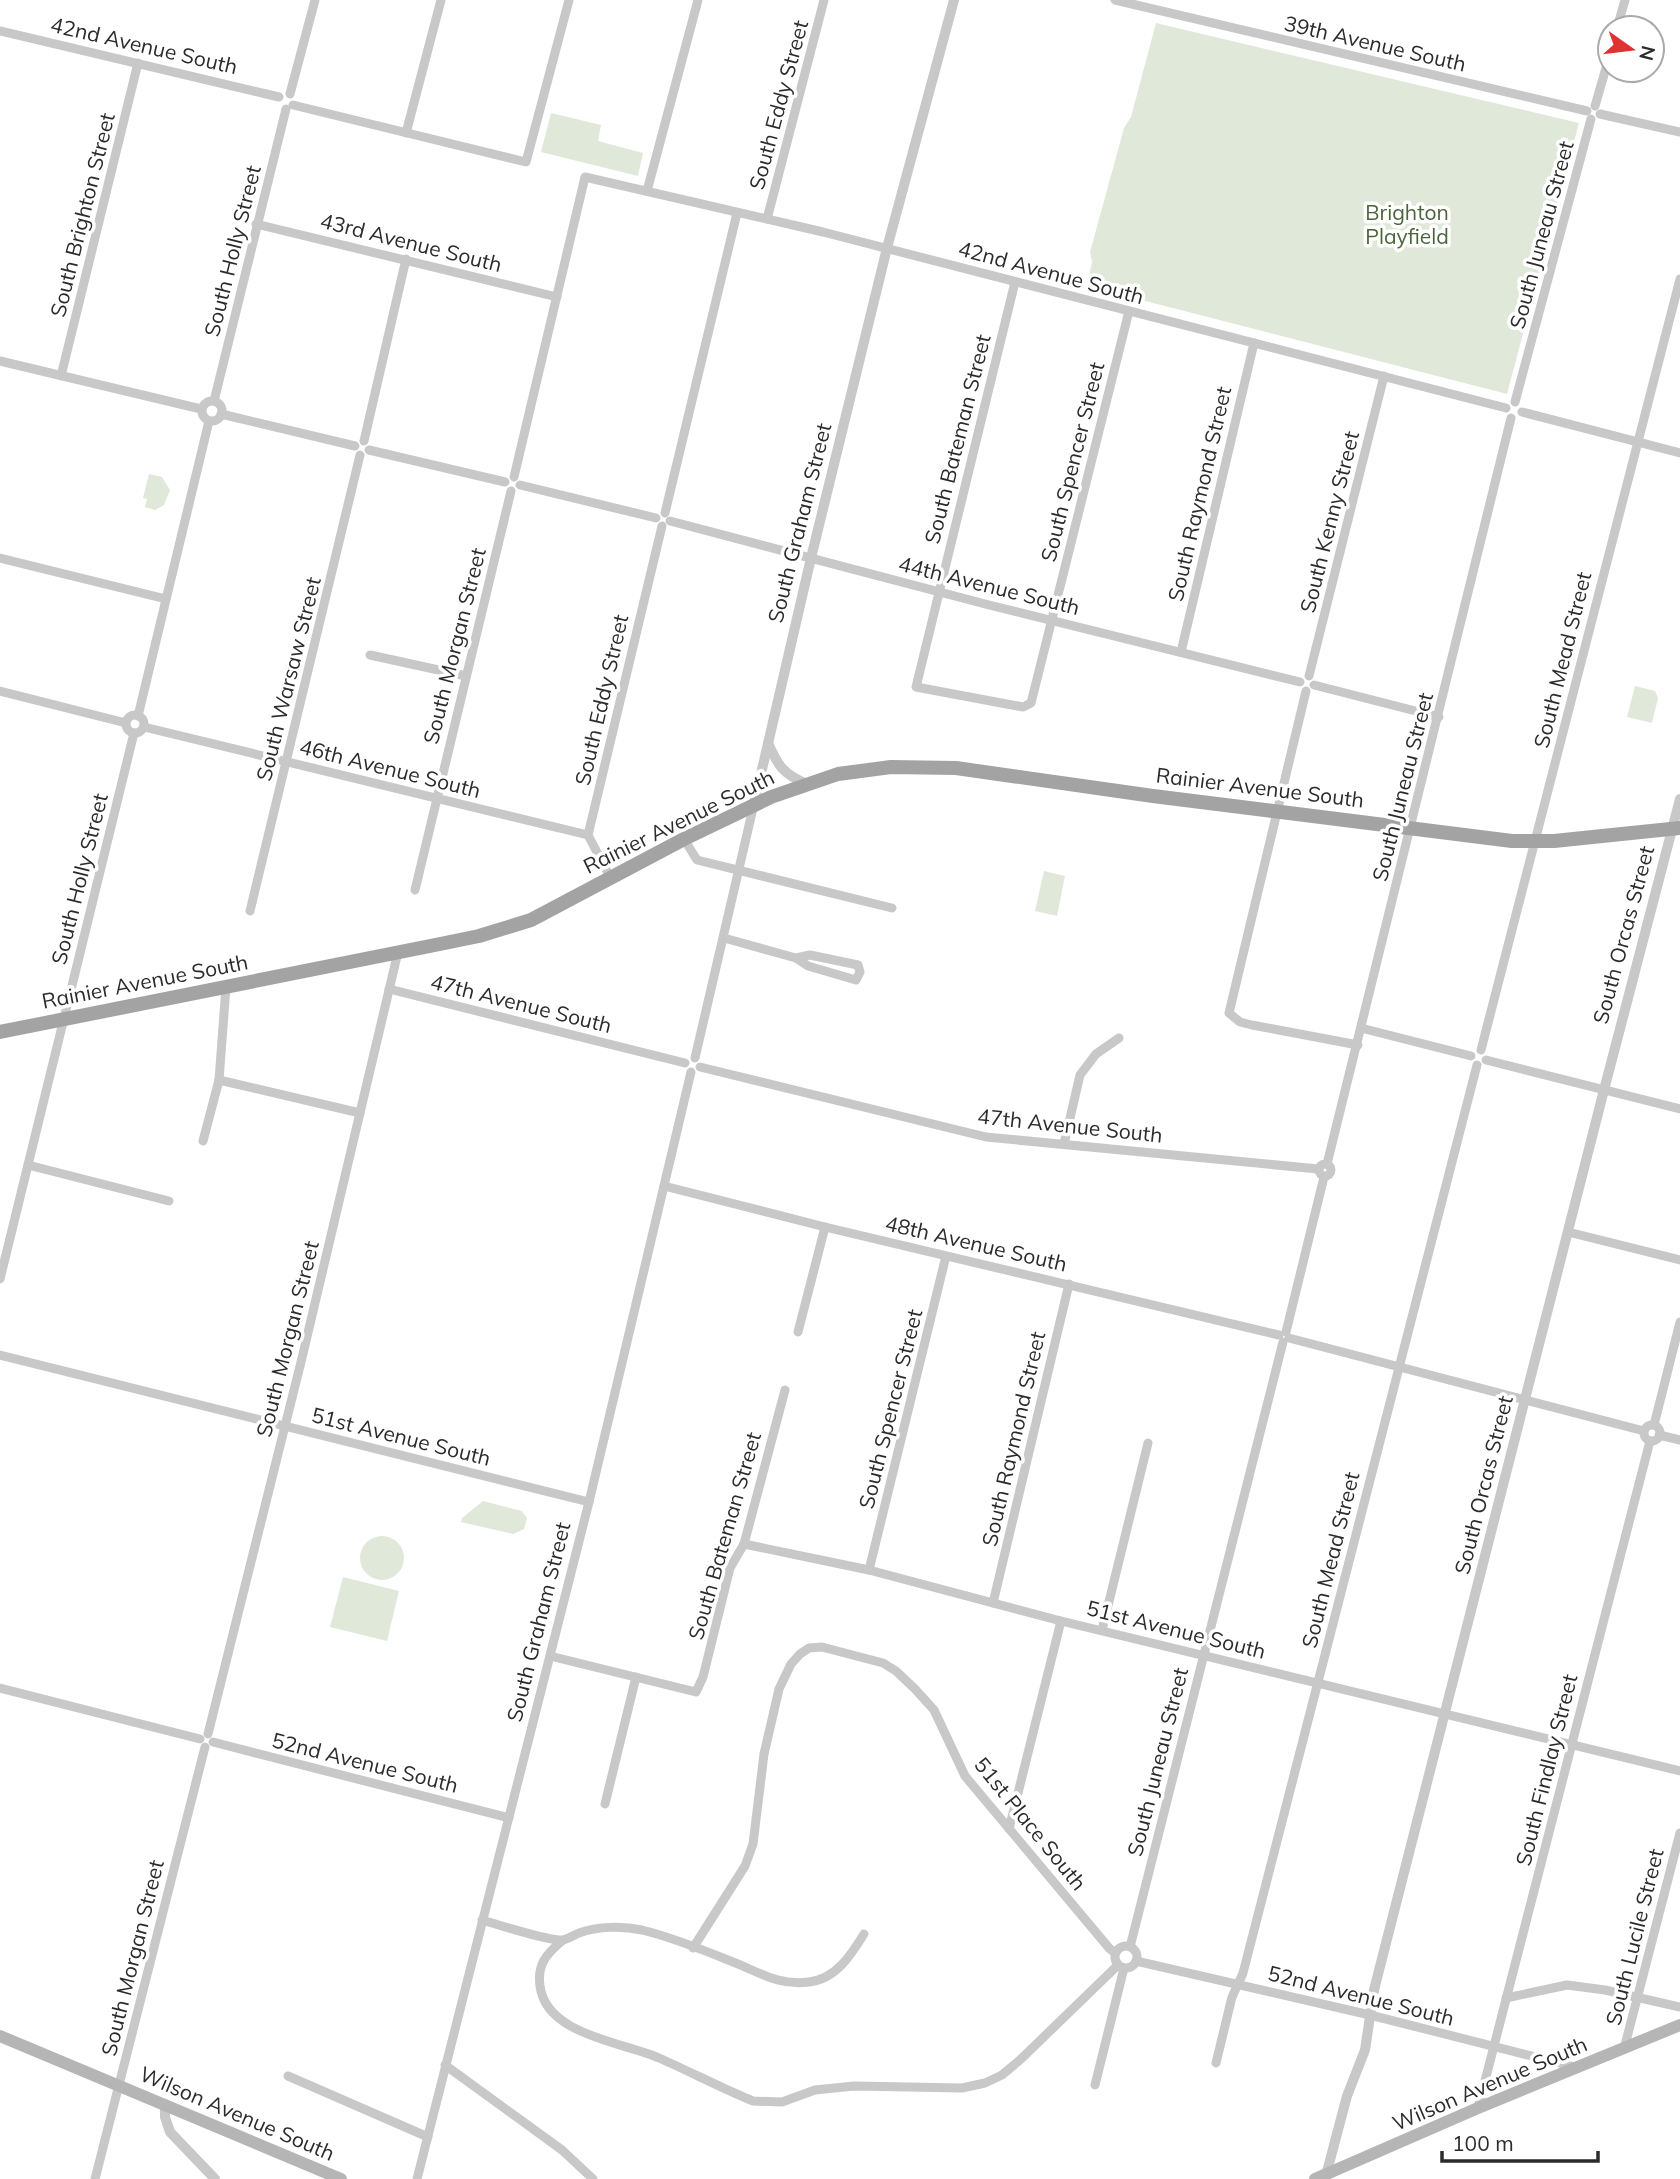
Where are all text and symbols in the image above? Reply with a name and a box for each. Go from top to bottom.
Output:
street label: 39th Avenue South [1282,9,1469,77]
street label: 42nd Avenue South [48,11,240,79]
north arrow [1596,14,1666,84]
street label: South Eddy Street [743,17,813,192]
text: N [1634,43,1661,63]
street label: South Brighton Street [44,110,120,319]
street label: South Juneau Street [1503,138,1579,331]
street label: South Holly Street [198,163,266,339]
park label: Brighton Playfield [1365,199,1449,249]
street label: 43rd Avenue South [318,207,505,277]
street label: 42nd Avenue South [956,235,1147,309]
street label: South Bateman Street [918,331,996,546]
street label: South Spencer Street [1035,359,1109,564]
street label: South Raymond Street [1162,384,1236,604]
street label: South Graham Street [762,420,836,625]
street label: South Kenny Street [1294,428,1364,615]
street label: South Morgan Street [417,545,491,746]
street label: 44th Avenue South [896,550,1083,620]
street label: South Mead Street [1528,569,1596,750]
street label: South Warsaw Street [250,574,326,783]
street label: South Eddy Street [569,612,633,788]
street label: South Juneau Street [1366,690,1438,884]
street label: 46th Avenue South [297,733,484,803]
street label: Rainier Avenue South [1155,761,1366,813]
street label: Rainier Avenue South [579,764,778,879]
street label: South Holly Street [45,791,113,967]
street label: South Orcas Street [1587,843,1659,1026]
street label: Rainier Avenue South [40,948,250,1014]
street label: 47th Avenue South [428,968,615,1038]
street label: 47th Avenue South [976,1102,1164,1148]
street label: 48th Avenue South [883,1209,1070,1277]
street label: South Morgan Street [250,1238,324,1439]
street label: South Spencer Street [853,1306,927,1511]
street label: South Raymond Street [976,1329,1050,1549]
street label: South Orcas Street [1448,1393,1518,1577]
street label: 51st Avenue South [309,1401,494,1471]
street label: South Bateman Street [682,1429,766,1643]
street label: South Mead Street [1296,1469,1364,1650]
street label: South Graham Street [501,1519,575,1724]
street label: 51st Avenue South [1084,1594,1269,1664]
street label: South Juneau Street [1121,1665,1193,1859]
street label: South Findlay Street [1510,1671,1582,1868]
street label: 52nd Avenue South [269,1726,461,1798]
street label: 51st Place South [969,1752,1092,1895]
street label: South Lucile Street [1600,1846,1669,2028]
street label: South Morgan Street [95,1857,169,2058]
street label: 52nd Avenue South [1265,1959,1457,2031]
street label: Wilson Avenue South [1388,2030,1591,2136]
street label: Wilson Avenue South [136,2060,339,2166]
scale bar [1442,2120,1598,2164]
text: 100 m [1452,2130,1514,2156]

